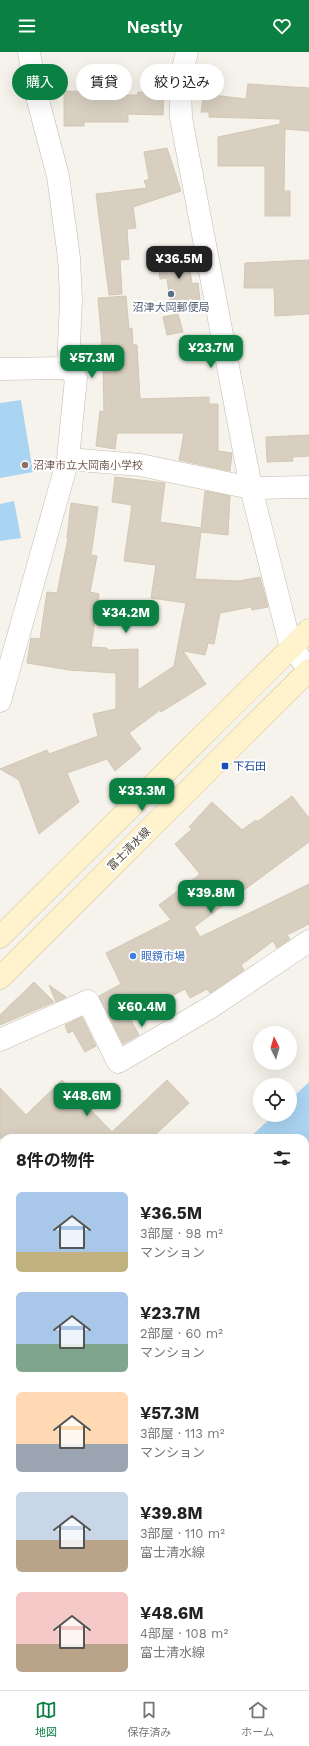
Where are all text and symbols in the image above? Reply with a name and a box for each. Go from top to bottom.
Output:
icon: menu [16,15,38,37]
icon: heart [271,15,293,37]
text: Nestly [126,16,183,37]
chip: 購入 [12,64,68,100]
chip: 賃貸 [76,64,132,100]
chip: 絞り込み [140,64,224,100]
pin: ¥36.5M [146,246,212,280]
text: ¥36.5M [155,251,203,266]
marker: 沼津大岡郵便局 [166,289,176,299]
place label: 沼津大岡郵便局 [133,301,210,314]
pin: ¥23.7M [178,335,244,369]
text: ¥23.7M [188,340,234,355]
pin: ¥57.3M [59,345,125,379]
text: ¥57.3M [69,350,115,365]
place label: 沼津市立大岡南小学校 [33,459,143,472]
marker: 沼津市立大岡南小学校 [20,460,30,470]
pin: ¥34.2M [93,600,159,634]
text: ¥34.2M [102,605,150,620]
place label: 下石田 [233,760,266,773]
marker: 下石田 [220,761,230,771]
pin: ¥33.3M [109,778,175,812]
text: ¥33.3M [118,783,166,798]
street label: 富士清水線 [105,825,153,873]
pin: ¥39.8M [178,880,244,914]
text: ¥39.8M [187,885,235,900]
place label: 眼鏡市場 [141,950,185,963]
marker: 眼鏡市場 [128,951,138,961]
pin: ¥60.4M [109,994,175,1028]
text: ¥60.4M [118,999,166,1014]
north arrow [253,1026,297,1070]
map controls [253,1026,297,1122]
button: locate [253,1078,297,1122]
pin: ¥48.6M [54,1083,120,1117]
text: ¥48.6M [63,1088,111,1103]
icon: filters [271,1147,293,1169]
text: 8件の物件 [16,1150,95,1170]
text: ¥36.5M [140,1203,202,1223]
icon: home [48,1208,96,1256]
text: 3部屋 · 98 m² [140,1226,223,1241]
text: マンション [140,1245,205,1260]
text: ¥23.7M [140,1303,200,1323]
icon: home [48,1308,96,1356]
text: 2部屋 · 60 m² [140,1326,223,1341]
text: マンション [140,1345,205,1360]
text: ¥57.3M [140,1403,200,1423]
icon: home [48,1408,96,1456]
text: 3部屋 · 113 m² [140,1426,224,1441]
text: マンション [140,1445,205,1460]
text: ¥39.8M [140,1503,203,1523]
icon: home [48,1508,96,1556]
text: 3部屋 · 110 m² [140,1526,225,1541]
text: 富士清水線 [140,1545,205,1560]
text: ¥48.6M [140,1603,204,1623]
icon: home [48,1608,96,1656]
text: 4部屋 · 108 m² [140,1626,228,1641]
text: 富士清水線 [140,1645,205,1660]
tab: 地図 [35,1699,57,1739]
tab: 保存済み [127,1699,171,1739]
tab: ホーム [241,1699,274,1739]

